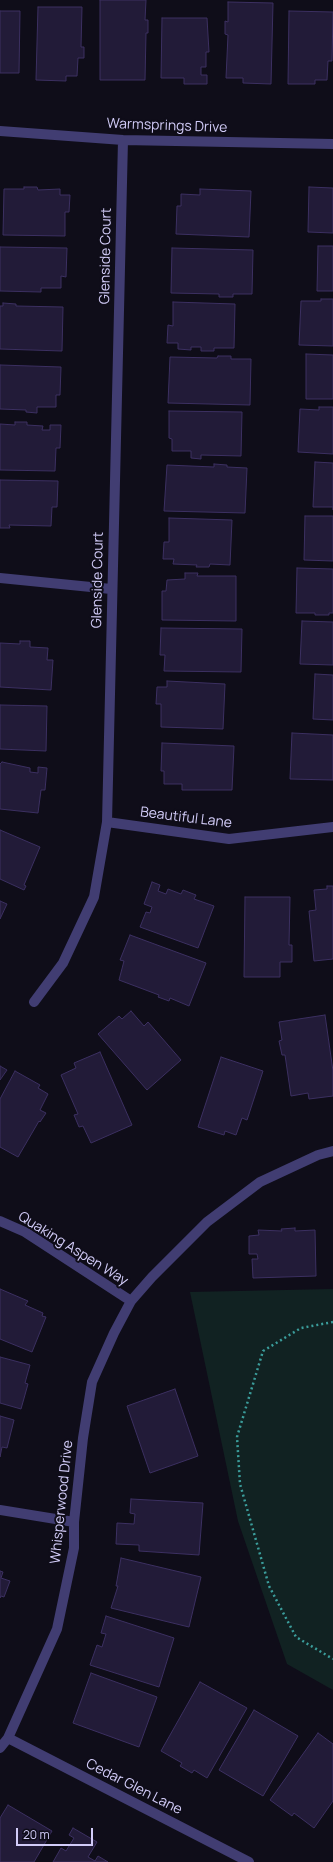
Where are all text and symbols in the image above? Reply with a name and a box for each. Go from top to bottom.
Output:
street label: Warmsprings Drive [106,116,228,136]
street label: Glenside Court [97,208,115,304]
street label: Glenside Court [89,532,107,628]
street label: Beautiful Lane [139,804,233,832]
street label: Quaking Aspen Way [15,1208,131,1290]
street label: Whisperwood Drive [47,1439,77,1565]
street label: Cedar Glen Lane [83,1756,185,1818]
scale bar [18,1820,95,1846]
text: 20 m [23,1826,50,1843]

